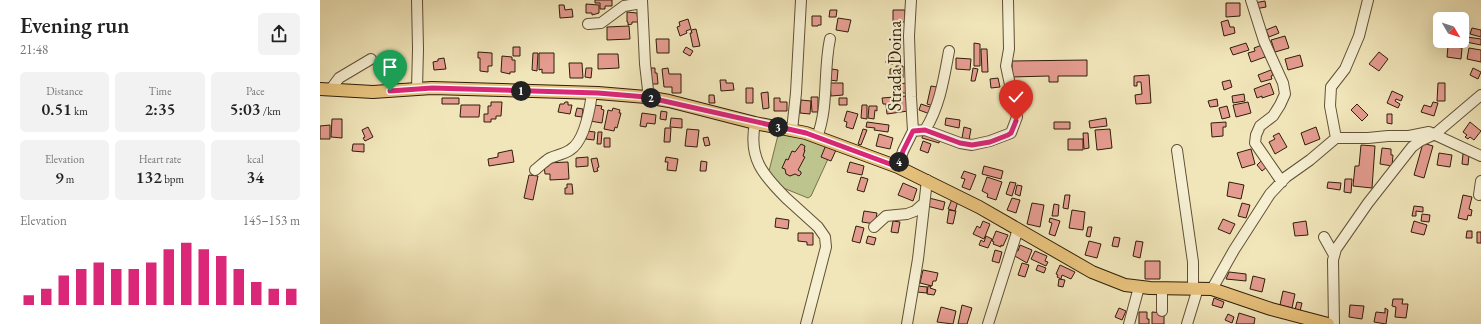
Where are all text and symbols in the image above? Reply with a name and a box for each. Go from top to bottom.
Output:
text: Evening run [20,11,129,40]
north arrow [1433,12,1469,48]
map controls [1433,12,1469,48]
button: share [258,13,300,55]
street label: Strada Doina [883,20,906,111]
text: 21:48 [20,41,48,58]
pin [373,50,407,91]
icon: arrive [379,56,401,78]
pin [999,80,1033,121]
pin: 1 [511,81,531,101]
text: Distance [46,84,83,98]
text: Time [149,84,171,98]
text: Pace [246,84,265,98]
text: 1 [518,84,524,98]
icon: check [1005,86,1027,108]
pin: 2 [641,88,661,108]
text: 2 [648,91,654,105]
text: 0.51 [42,98,72,120]
text: 2:35 [145,98,175,120]
text: 5:03 [230,98,261,120]
text: km [72,104,88,118]
text: /km [261,104,281,118]
pin: 3 [768,117,788,137]
text: 3 [775,120,781,134]
text: Elevation [45,152,84,166]
text: Heart rate [139,152,181,166]
text: kcal [247,152,264,166]
pin: 4 [889,152,909,172]
text: 4 [896,155,902,169]
text: 9 [55,166,64,188]
text: 132 [136,166,162,188]
text: 34 [247,166,264,188]
text: m [64,172,74,186]
text: bpm [162,172,184,186]
text: Elevation [20,212,67,229]
text: 145–153 m [243,212,300,229]

